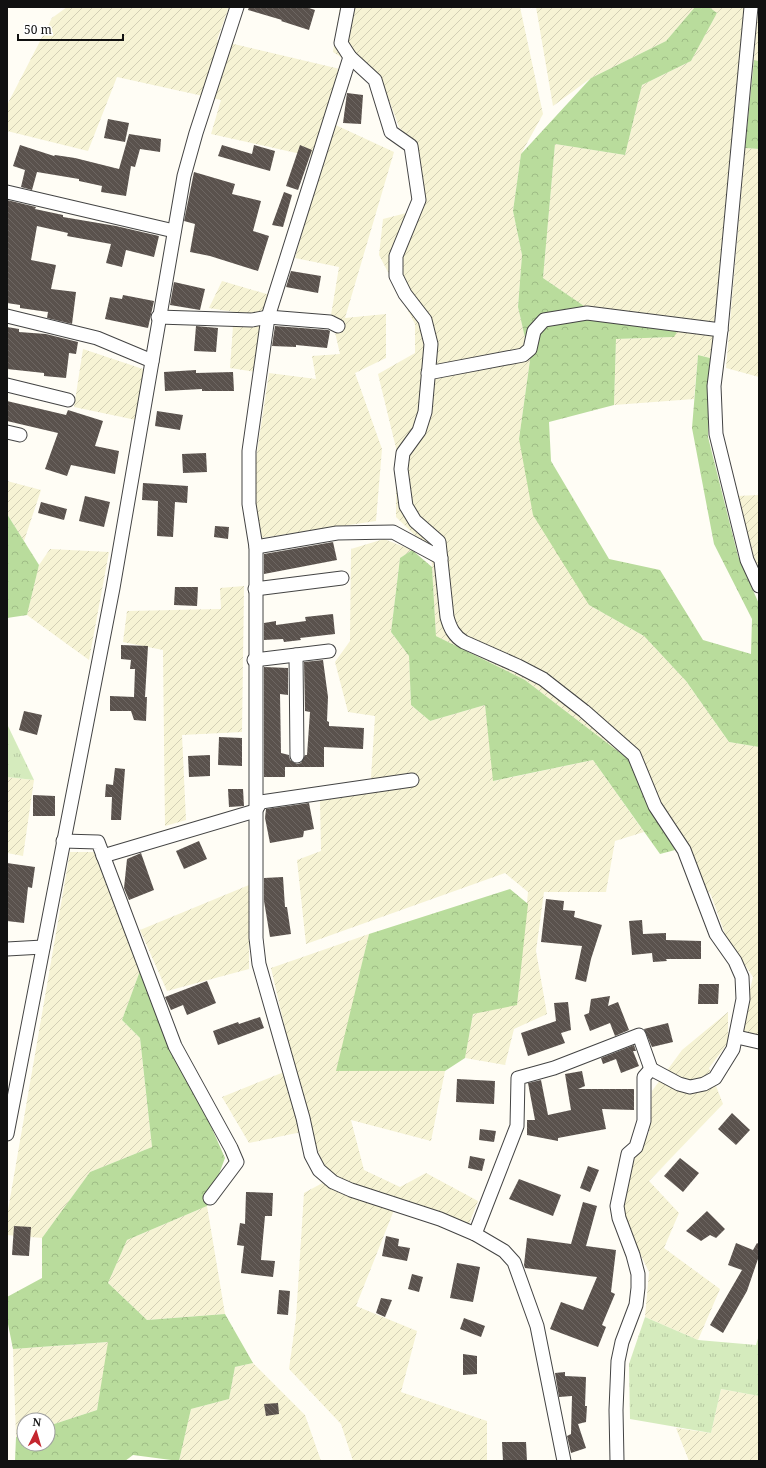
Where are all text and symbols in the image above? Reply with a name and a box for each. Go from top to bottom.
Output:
scale bar [18,16,123,42]
text: 50 m [24,21,52,38]
north arrow [16,1412,56,1452]
text: N [32,1414,42,1429]

